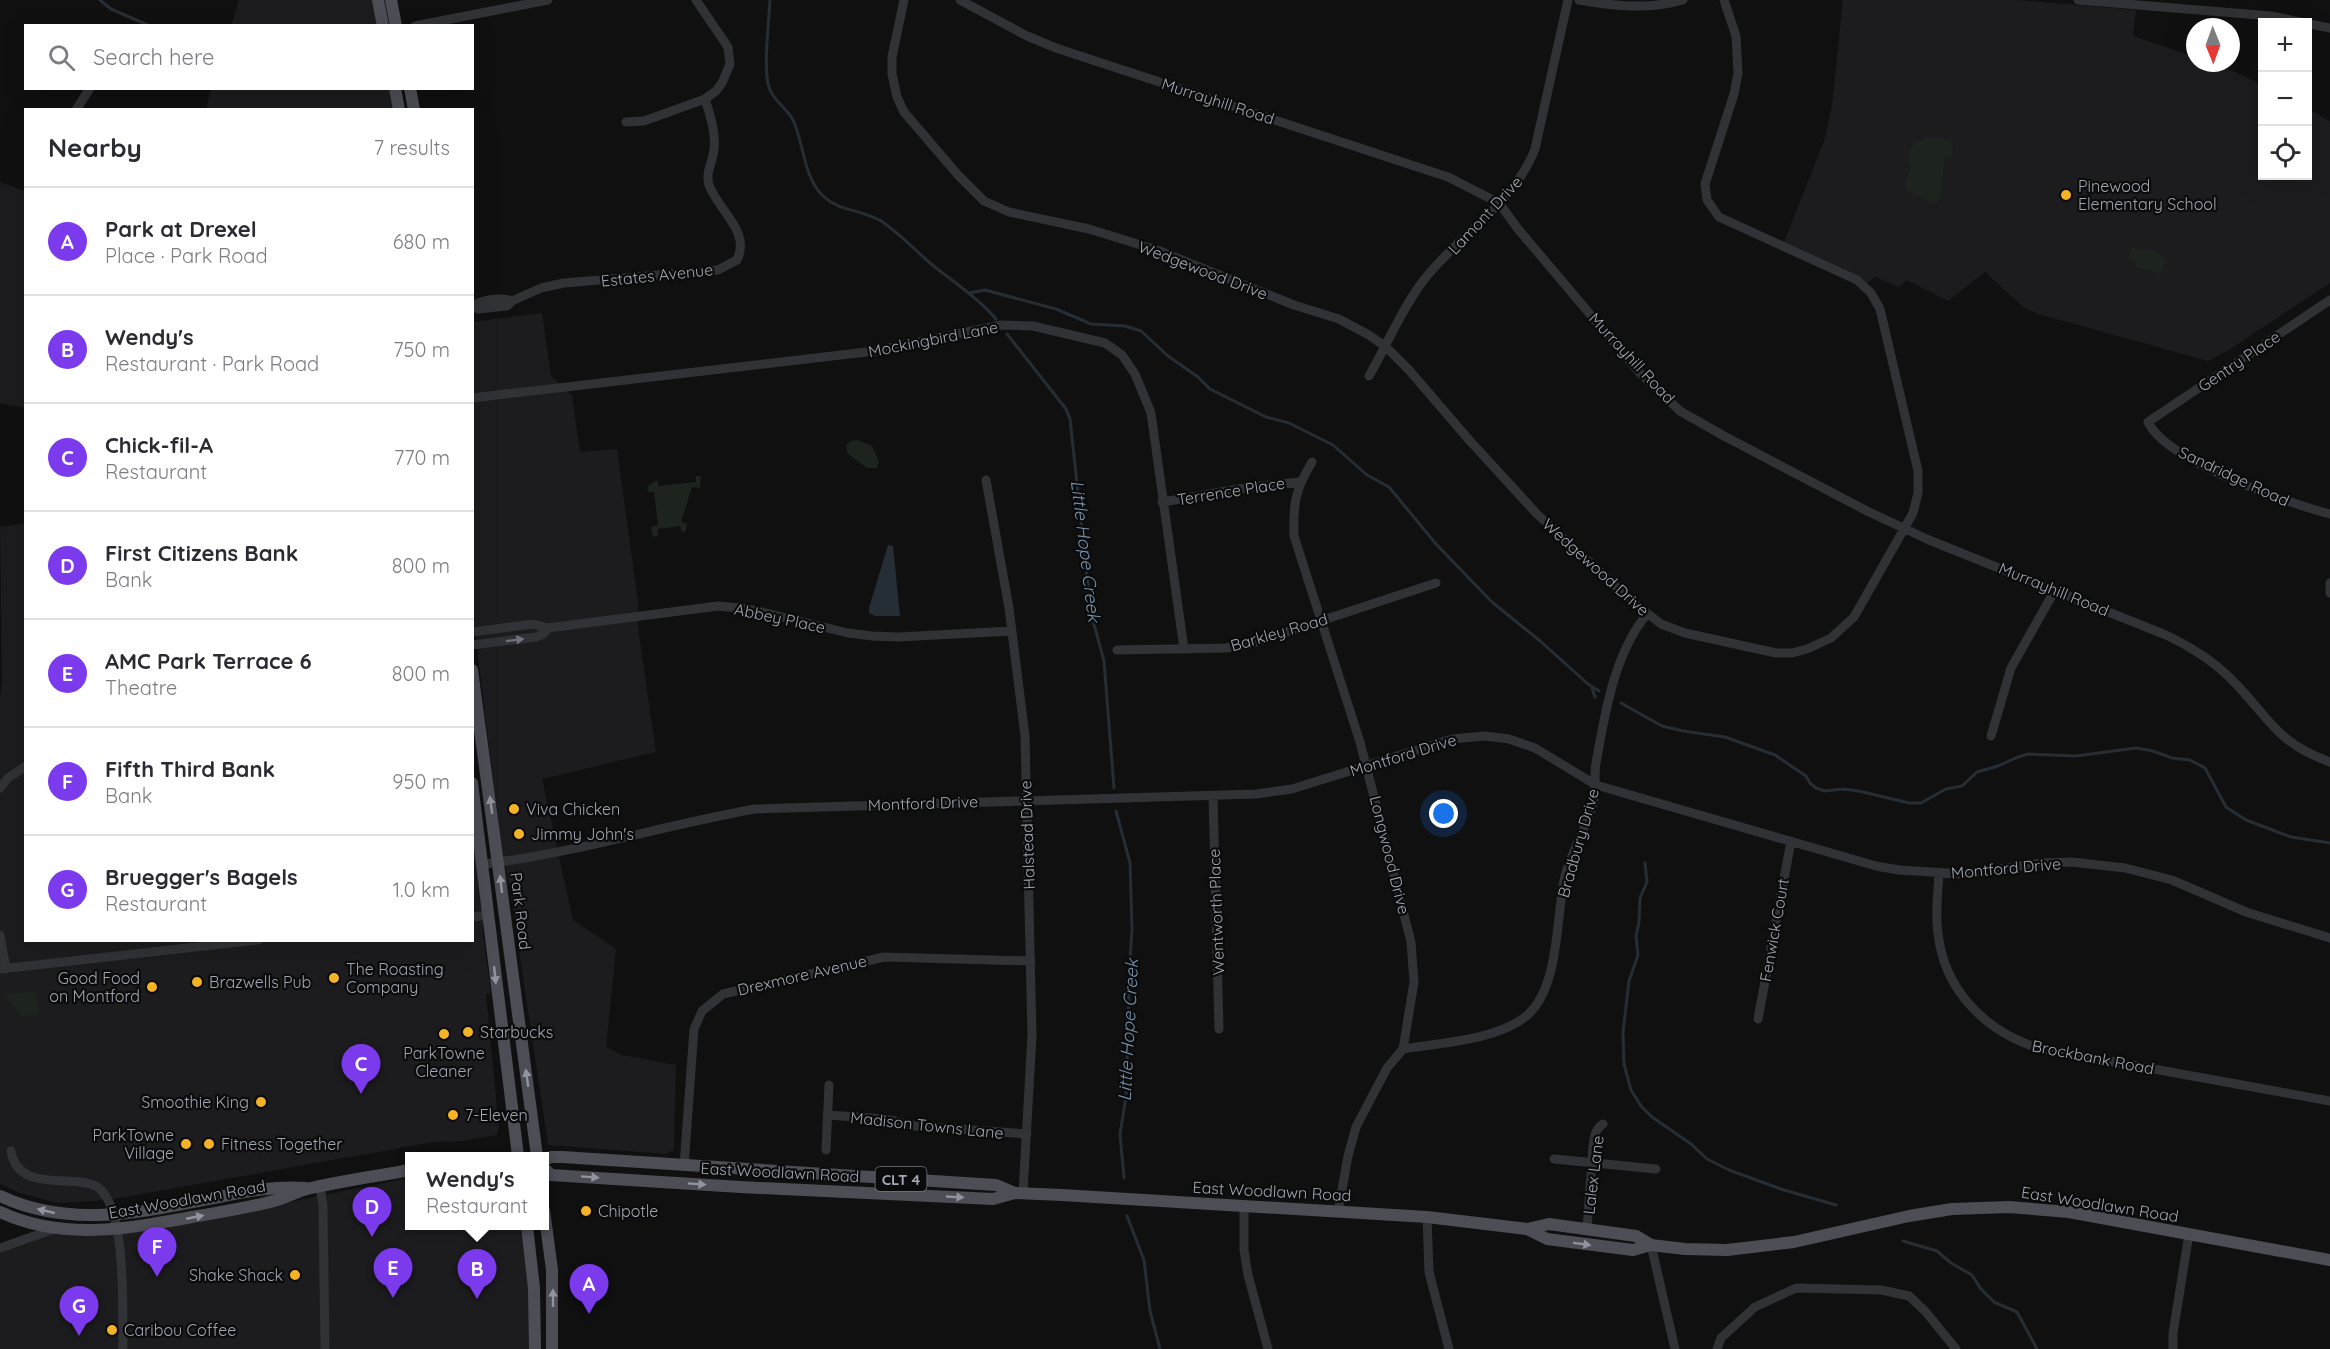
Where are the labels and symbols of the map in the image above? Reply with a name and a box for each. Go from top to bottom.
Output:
north arrow [2186,18,2240,72]
street label: Murrayhill Road [1159,73,1277,129]
street label: Lamont Drive [1444,172,1526,258]
place label: Pinewood Elementary School [2078,176,2217,214]
marker: Pinewood Elementary School [2059,188,2073,202]
street label: Wedgewood Drive [1136,236,1270,304]
street label: Estates Avenue [600,259,714,291]
street label: Murrayhill Road [1585,308,1679,408]
street label: Mockingbird Lane [866,317,1000,361]
street label: Gentry Place [2194,326,2284,396]
street label: Sandridge Road [2176,442,2292,510]
street label: Terrence Place [1176,473,1286,509]
water label: Little Hope Creek [1066,479,1106,625]
street label: Wedgewood Drive [1539,514,1653,620]
street label: Murrayhill Road [1996,558,2112,620]
street label: Abbey Place [733,599,827,637]
street label: Barkley Road [1228,609,1330,655]
one-way arrow [505,635,524,644]
street label: Montford Drive [1347,729,1459,781]
street label: Halstead Drive [1015,780,1039,890]
street label: Bradbury Drive [1553,786,1603,900]
street label: Montford Drive [867,791,979,815]
street label: Longwood Drive [1366,794,1414,916]
one-way arrow [486,795,495,814]
place label: Viva Chicken [526,799,620,819]
your location [1429,799,1458,828]
marker: Viva Chicken [507,802,521,816]
place label: Jimmy John's [531,824,634,844]
marker: Jimmy John's [512,827,526,841]
street label: Wentworth Place [1204,848,1228,976]
street label: Montford Drive [1950,853,2062,883]
street label: Park Road [506,871,536,951]
one-way arrow [496,875,506,894]
street label: Fenwick Court [1755,877,1793,983]
street label: Drexmore Avenue [735,950,869,1000]
water label: Little Hope Creek [1113,957,1143,1102]
place label: The Roasting Company [346,959,444,997]
one-way arrow [490,965,500,984]
place label: Good Food on Montford [49,968,140,1006]
marker: The Roasting Company [327,971,341,985]
place label: Brazwells Pub [209,972,311,992]
marker: Brazwells Pub [190,975,204,989]
marker: Good Food on Montford [145,980,159,994]
place label: Starbucks [480,1022,553,1042]
marker: Starbucks [461,1025,475,1039]
marker: ParkTowne Cleaner [437,1027,451,1041]
street label: Brockbank Road [2030,1035,2156,1079]
place label: ParkTowne Cleaner [403,1043,485,1081]
pin: C [342,1044,380,1094]
one-way arrow [522,1068,531,1087]
place label: Smoothie King [141,1092,249,1112]
marker: Smoothie King [254,1095,268,1109]
place label: 7-Eleven [465,1105,528,1125]
street label: Madison Towns Lane [849,1107,1005,1143]
marker: 7-Eleven [446,1108,460,1122]
place label: ParkTowne Village [92,1125,174,1163]
place label: Fitness Together [221,1134,342,1154]
street label: Lalex Lane [1578,1134,1608,1216]
marker: ParkTowne Village [179,1137,193,1151]
marker: Fitness Together [202,1137,216,1151]
street label: East Woodlawn Road [700,1158,860,1186]
road number: CLT 4 [876,1167,926,1191]
one-way arrow [581,1172,600,1181]
street label: East Woodlawn Road [107,1175,267,1223]
street label: East Woodlawn Road [1192,1177,1352,1205]
one-way arrow [688,1179,707,1188]
street label: East Woodlawn Road [2020,1182,2180,1226]
pin: D [352,1188,392,1237]
one-way arrow [945,1192,964,1201]
place label: Chipotle [598,1201,658,1221]
marker: Chipotle [579,1204,593,1218]
one-way arrow [37,1206,55,1216]
one-way arrow [186,1212,205,1221]
pin: F [138,1228,176,1277]
one-way arrow [1573,1239,1592,1248]
pin: E [374,1248,412,1298]
pin: B [458,1250,496,1299]
pin: A [570,1264,608,1314]
place label: Shake Shack [189,1265,283,1285]
marker: Shake Shack [288,1268,302,1282]
pin: G [60,1286,98,1336]
one-way arrow [548,1289,558,1308]
place label: Caribou Coffee [124,1320,236,1340]
marker: Caribou Coffee [105,1323,119,1337]

